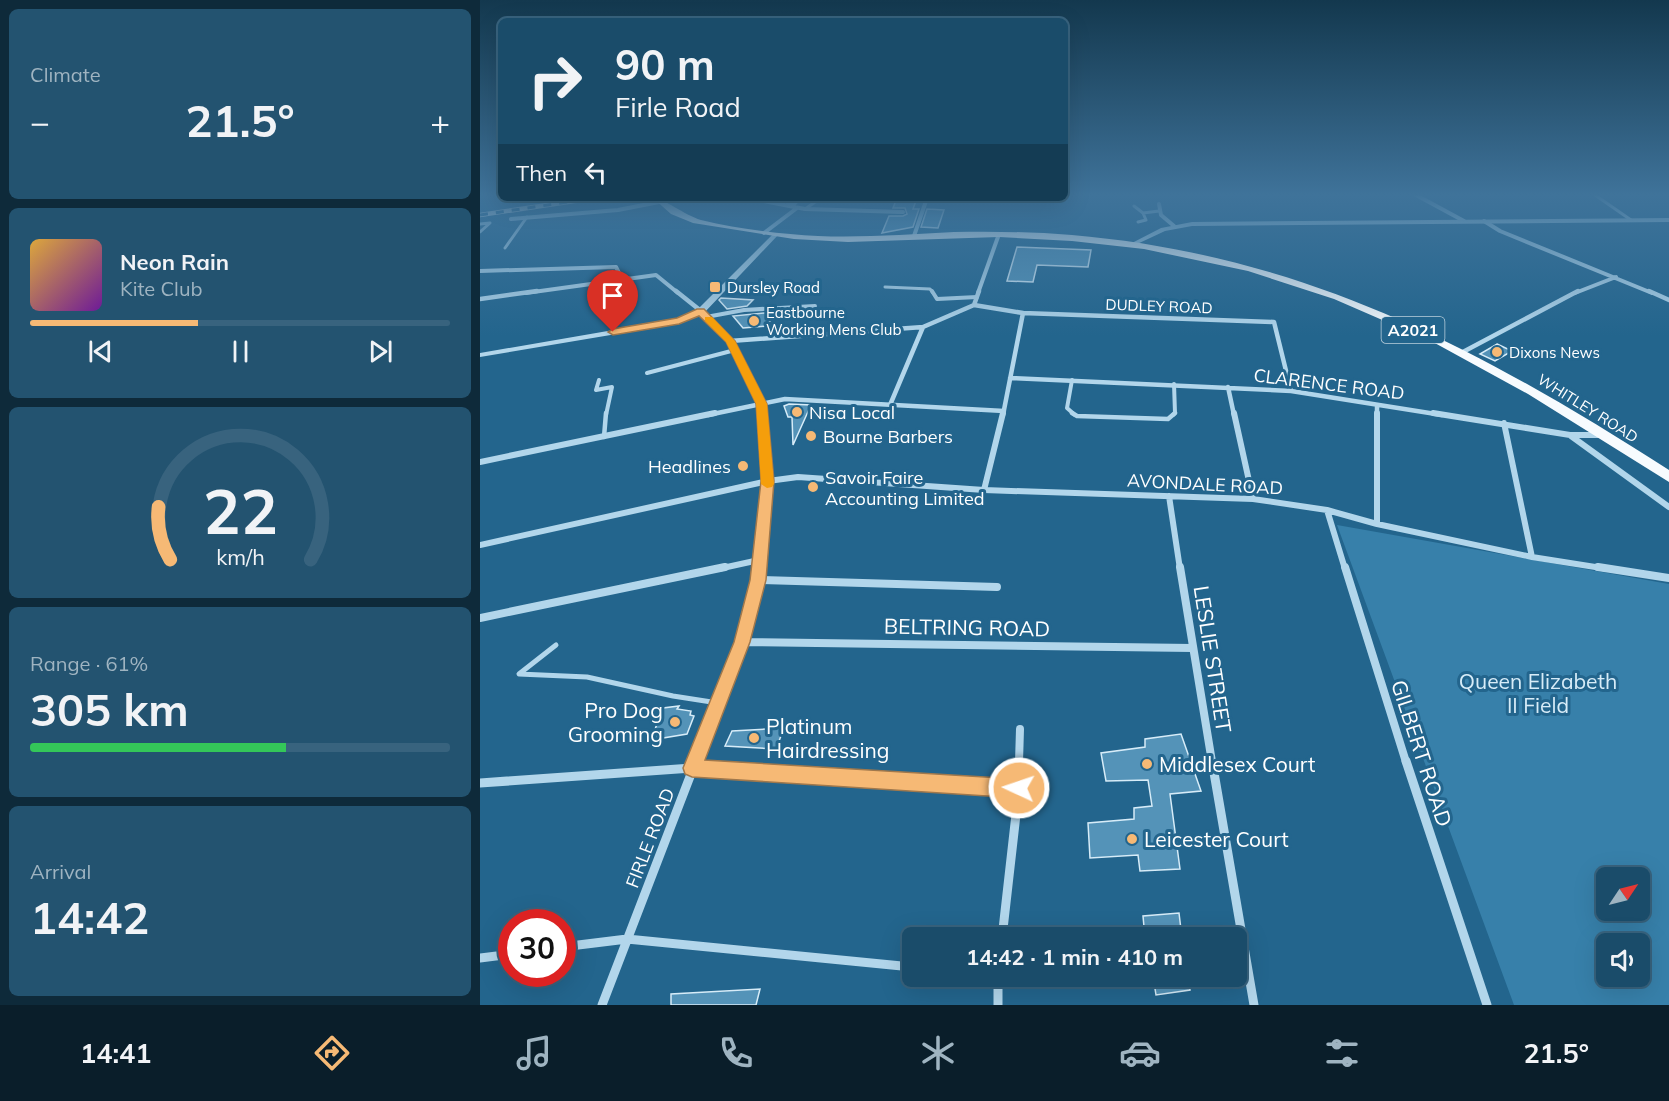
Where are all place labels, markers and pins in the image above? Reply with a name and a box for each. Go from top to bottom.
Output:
pin [587,270,638,332]
place label: Dursley Road [727,278,820,297]
marker: Dursley Road [708,280,722,294]
place label: Eastbourne Working Mens Club [766,303,902,339]
marker: Eastbourne Working Mens Club [747,314,761,328]
place label: Dixons News [1509,343,1600,362]
marker: Dixons News [1490,345,1504,359]
place label: Nisa Local [809,401,895,424]
marker: Nisa Local [790,405,804,419]
place label: Bourne Barbers [823,425,953,448]
marker: Bourne Barbers [804,429,818,443]
place label: Headlines [648,455,731,478]
marker: Headlines [736,459,750,473]
place label: Savoir Faire Accounting Limited [825,466,984,510]
marker: Savoir Faire Accounting Limited [806,480,820,494]
place label: Pro Dog Grooming [568,697,663,747]
place label: Platinum Hairdressing [766,713,889,763]
marker: Pro Dog Grooming [668,715,682,729]
marker: Platinum Hairdressing [747,731,761,745]
place label: Middlesex Court [1159,751,1315,777]
marker: Middlesex Court [1140,757,1154,771]
place label: Leicester Court [1144,826,1289,852]
marker: Leicester Court [1125,832,1139,846]

